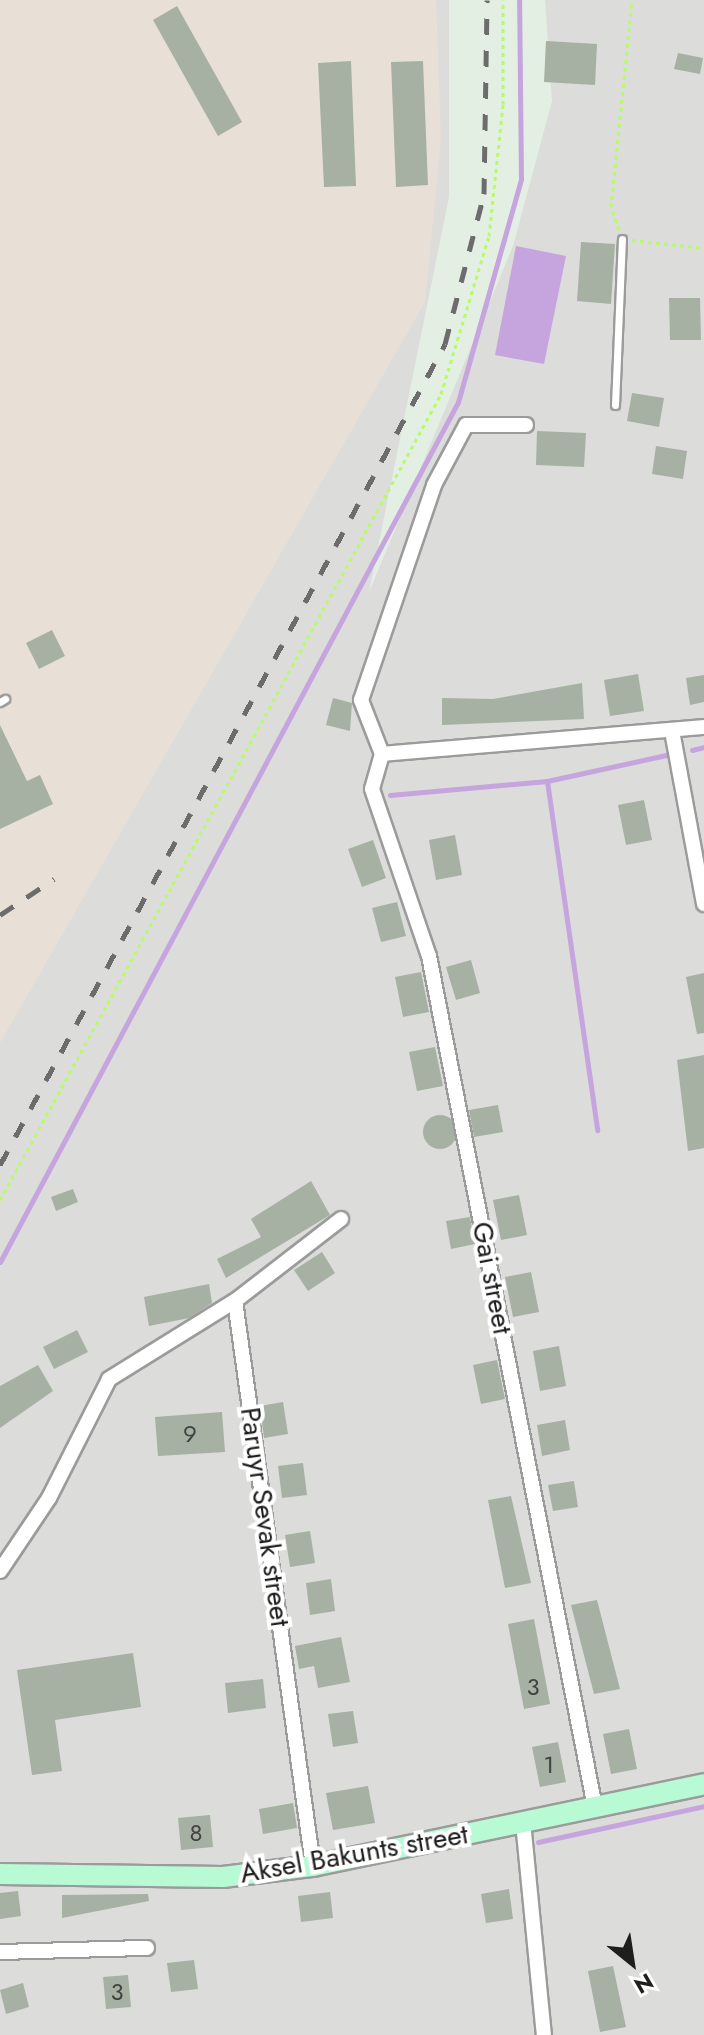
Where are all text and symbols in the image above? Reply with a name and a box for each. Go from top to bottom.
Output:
street label: Gai street [465,1219,519,1337]
street label: Paruyr Sevak street [233,1405,297,1629]
house number: 9 [183,1420,197,1448]
house number: 3 [526,1673,540,1701]
house number: 1 [544,1751,554,1779]
street label: Aksel Bakunts street [237,1817,471,1891]
house number: 8 [189,1819,203,1847]
north arrow [592,1923,672,2003]
text: N [628,1966,660,2002]
house number: 3 [110,1978,124,2006]

